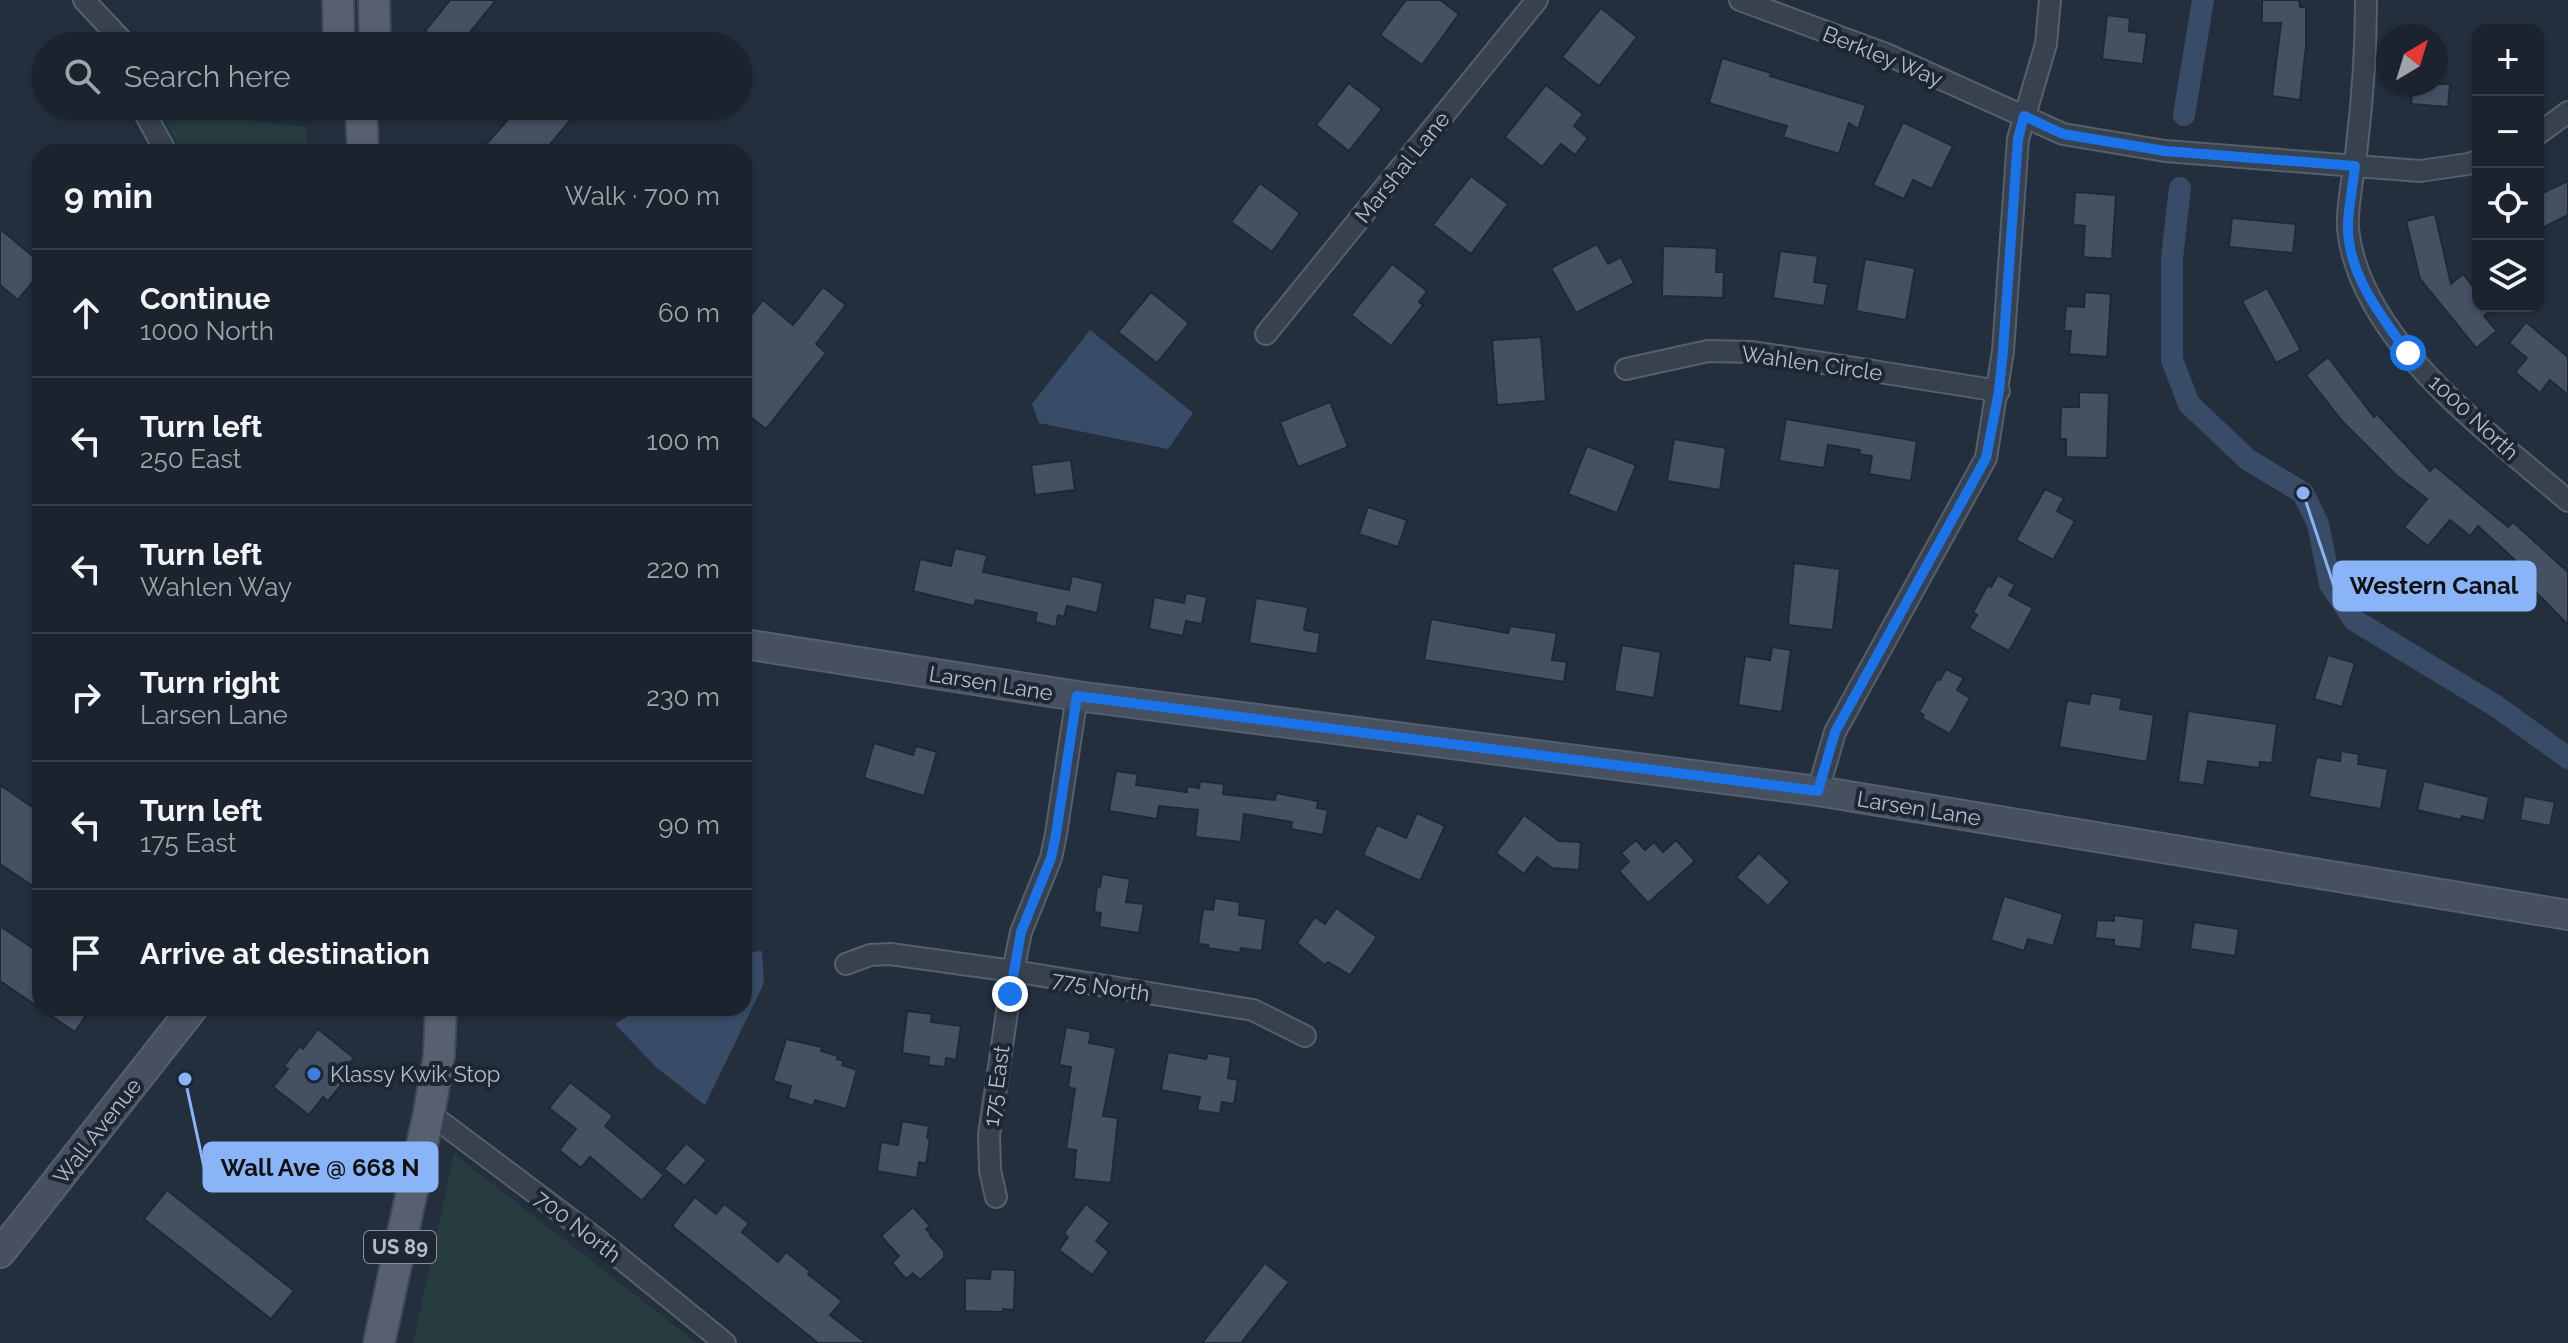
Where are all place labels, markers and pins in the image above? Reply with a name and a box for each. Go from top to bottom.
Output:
callout: Western Canal [2334,562,2535,610]
place label: Klassy Kwik Stop [330,1061,500,1087]
marker: Klassy Kwik Stop [305,1065,323,1083]
callout: Wall Ave @ 668 N [204,1143,437,1191]

